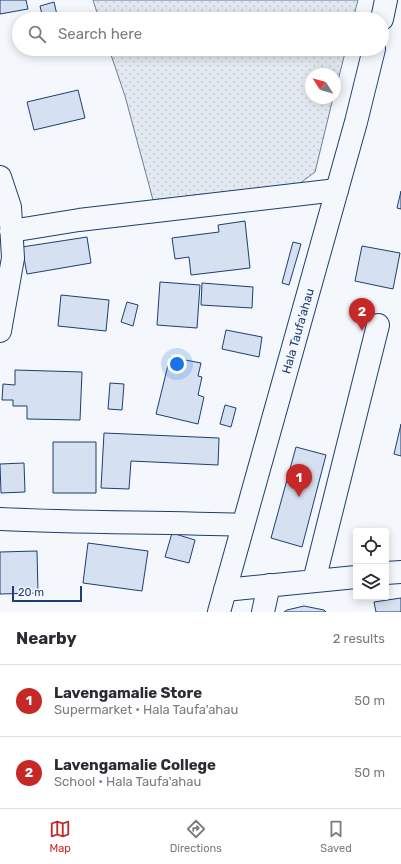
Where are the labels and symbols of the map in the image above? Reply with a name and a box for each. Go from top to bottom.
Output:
north arrow [305,68,341,104]
street label: Hala Taufa'ahau [279,287,317,375]
pin: 2 [349,298,375,331]
your location [167,354,187,374]
pin: 1 [286,464,312,497]
scale bar [12,584,82,603]

